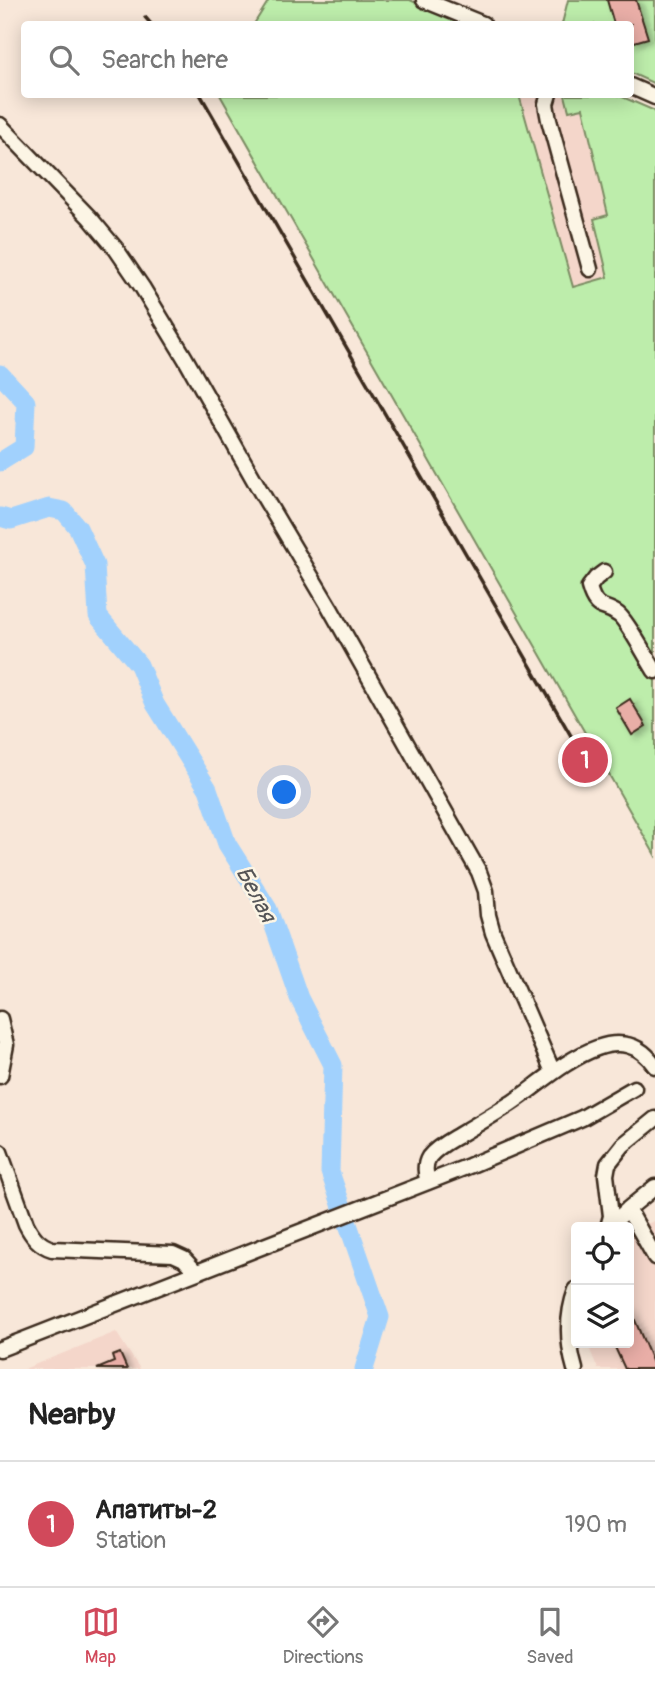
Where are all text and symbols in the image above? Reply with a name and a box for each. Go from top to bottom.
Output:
search box [21,21,634,98]
icon: search [45,41,83,79]
text: Search here [101,44,228,76]
pin: 1 [562,734,608,786]
your location [267,775,301,809]
water label: Белая [229,861,284,929]
map controls [571,1222,634,1348]
button: locate [571,1222,634,1285]
button: layers [571,1285,634,1348]
text: Nearby [28,1396,115,1433]
text: Апатиты-2 [95,1494,217,1526]
text: 1 [47,1510,56,1539]
text: 190 m [565,1510,627,1539]
text: Station [95,1526,166,1555]
tab: Map [82,1603,120,1669]
tab: Directions [283,1603,363,1669]
tab: Saved [526,1603,573,1669]

